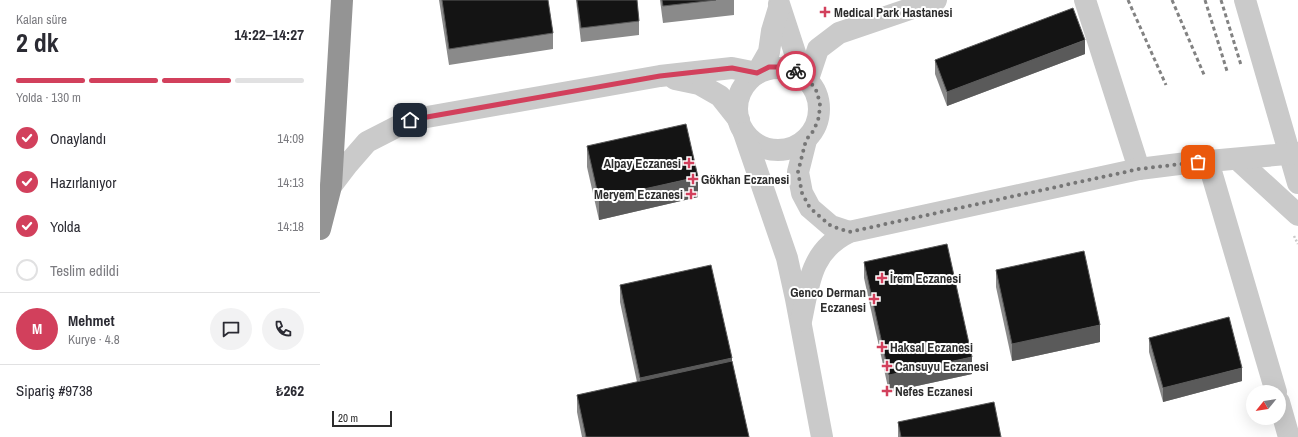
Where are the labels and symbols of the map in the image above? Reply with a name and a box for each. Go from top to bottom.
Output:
place label: Medical Park Hastanesi [834,4,953,21]
marker: Medical Park Hastanesi [819,6,831,18]
courier [776,51,816,91]
pin [393,103,427,137]
pin [1181,145,1215,179]
place label: Alpay Eczanesi [603,155,681,172]
marker: Alpay Eczanesi [684,158,694,168]
place label: Gökhan Eczanesi [701,171,789,188]
marker: Gökhan Eczanesi [688,174,698,184]
place label: Meryem Eczanesi [594,186,683,203]
marker: Meryem Eczanesi [686,189,696,199]
place label: İrem Eczanesi [890,270,961,287]
marker: İrem Eczanesi [877,273,887,283]
place label: Genco Derman Eczanesi [790,284,866,316]
marker: Genco Derman Eczanesi [869,294,879,304]
place label: Haksal Eczanesi [890,339,973,356]
marker: Haksal Eczanesi [877,342,887,352]
place label: Cansuyu Eczanesi [895,358,989,375]
marker: Cansuyu Eczanesi [882,361,892,371]
place label: Nefes Eczanesi [895,383,973,400]
north arrow [1246,385,1286,425]
marker: Nefes Eczanesi [882,386,892,396]
scale bar [332,409,392,428]

